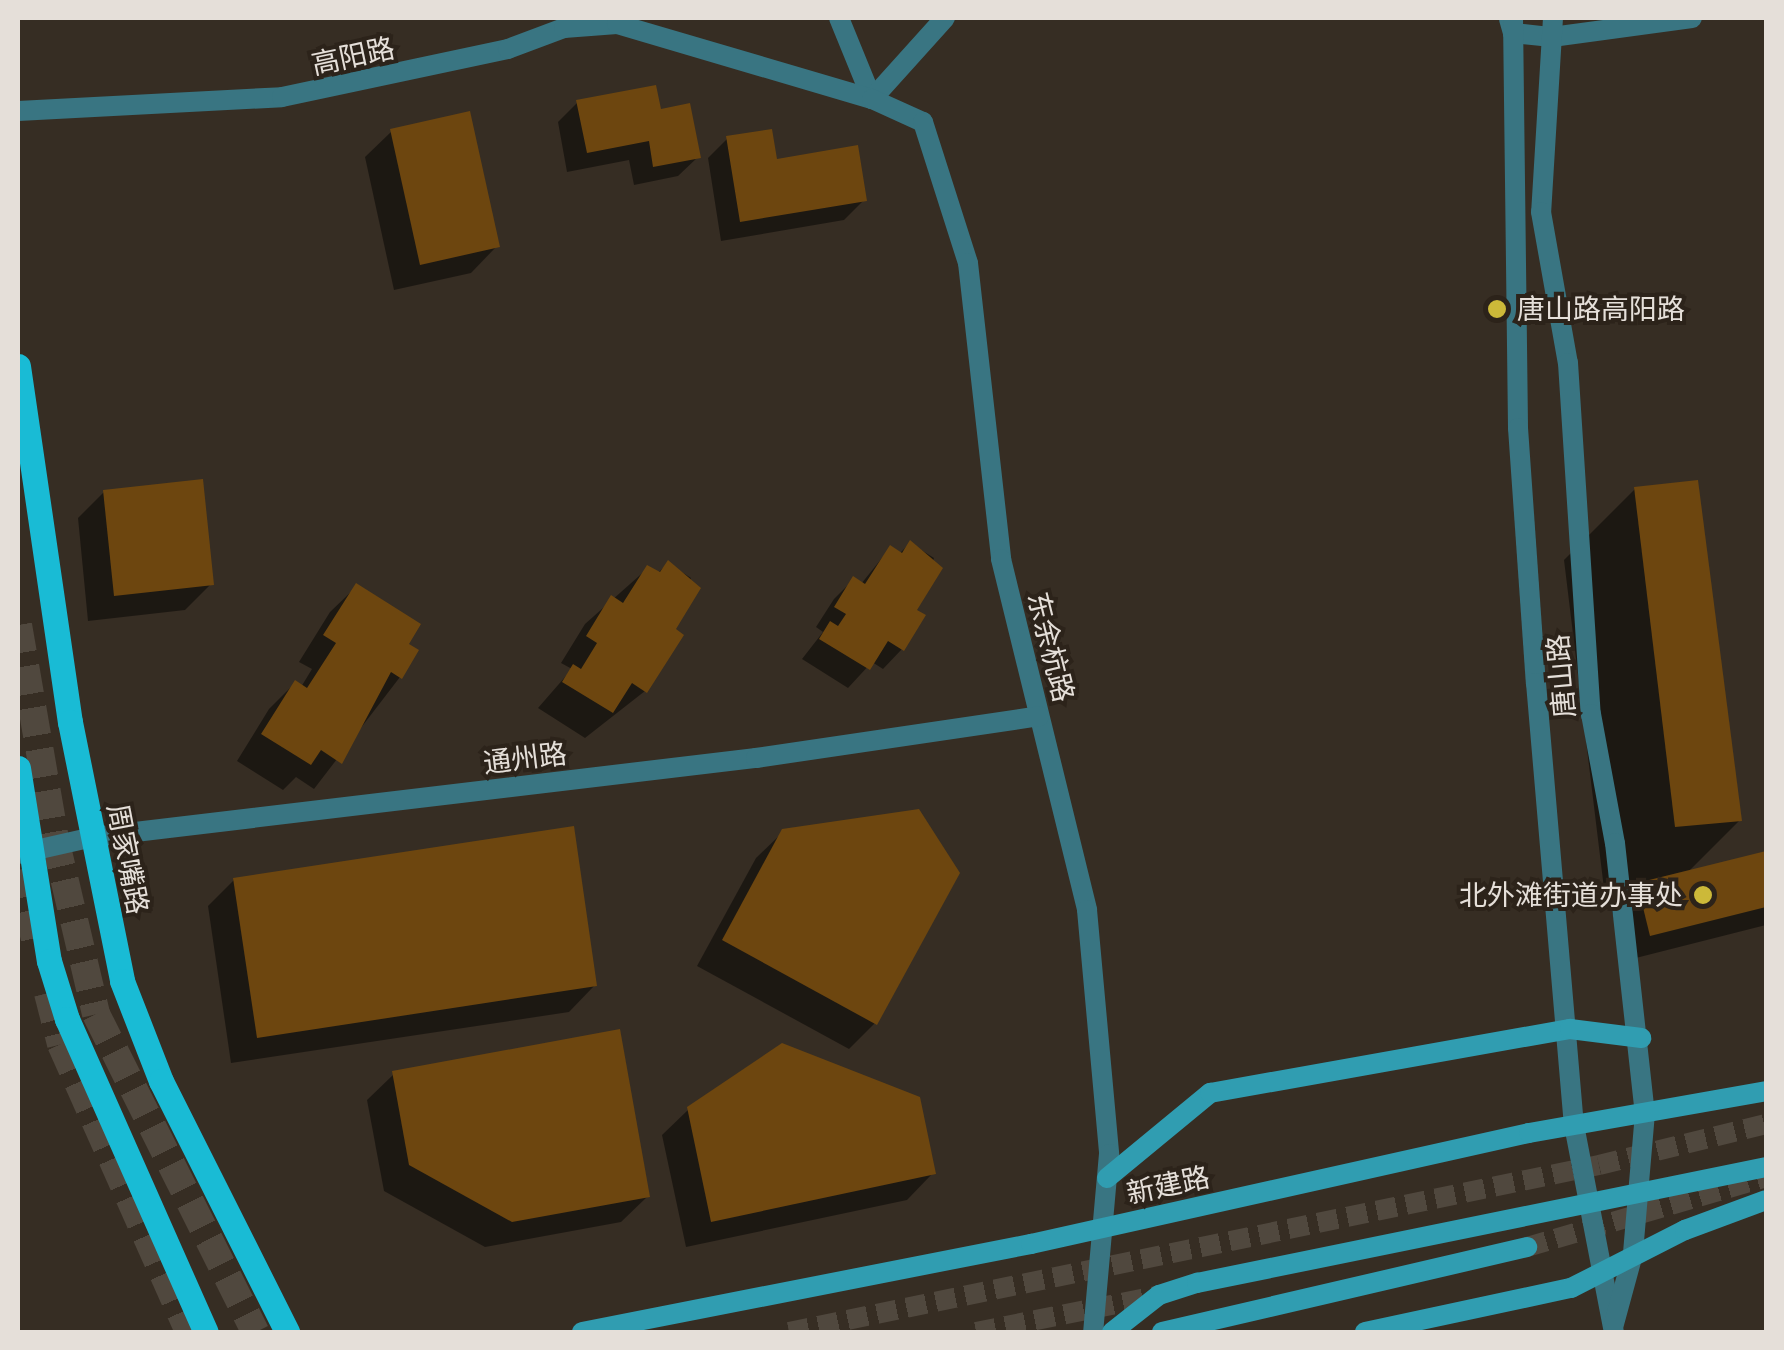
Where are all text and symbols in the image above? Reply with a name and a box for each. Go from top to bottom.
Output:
street label: 高阳路 [308,31,398,81]
place label: 唐山路高阳路 [1517,292,1685,326]
marker: 唐山路高阳路 [1486,298,1508,320]
street label: 东余杭路 [1021,589,1081,705]
street label: 唐山路 [1541,633,1581,719]
street label: 通州路 [481,736,569,780]
street label: 周家嘴路 [101,801,155,917]
place label: 北外滩街道办事处 [1459,878,1683,912]
marker: 北外滩街道办事处 [1692,884,1714,906]
street label: 新建路 [1123,1160,1213,1210]

